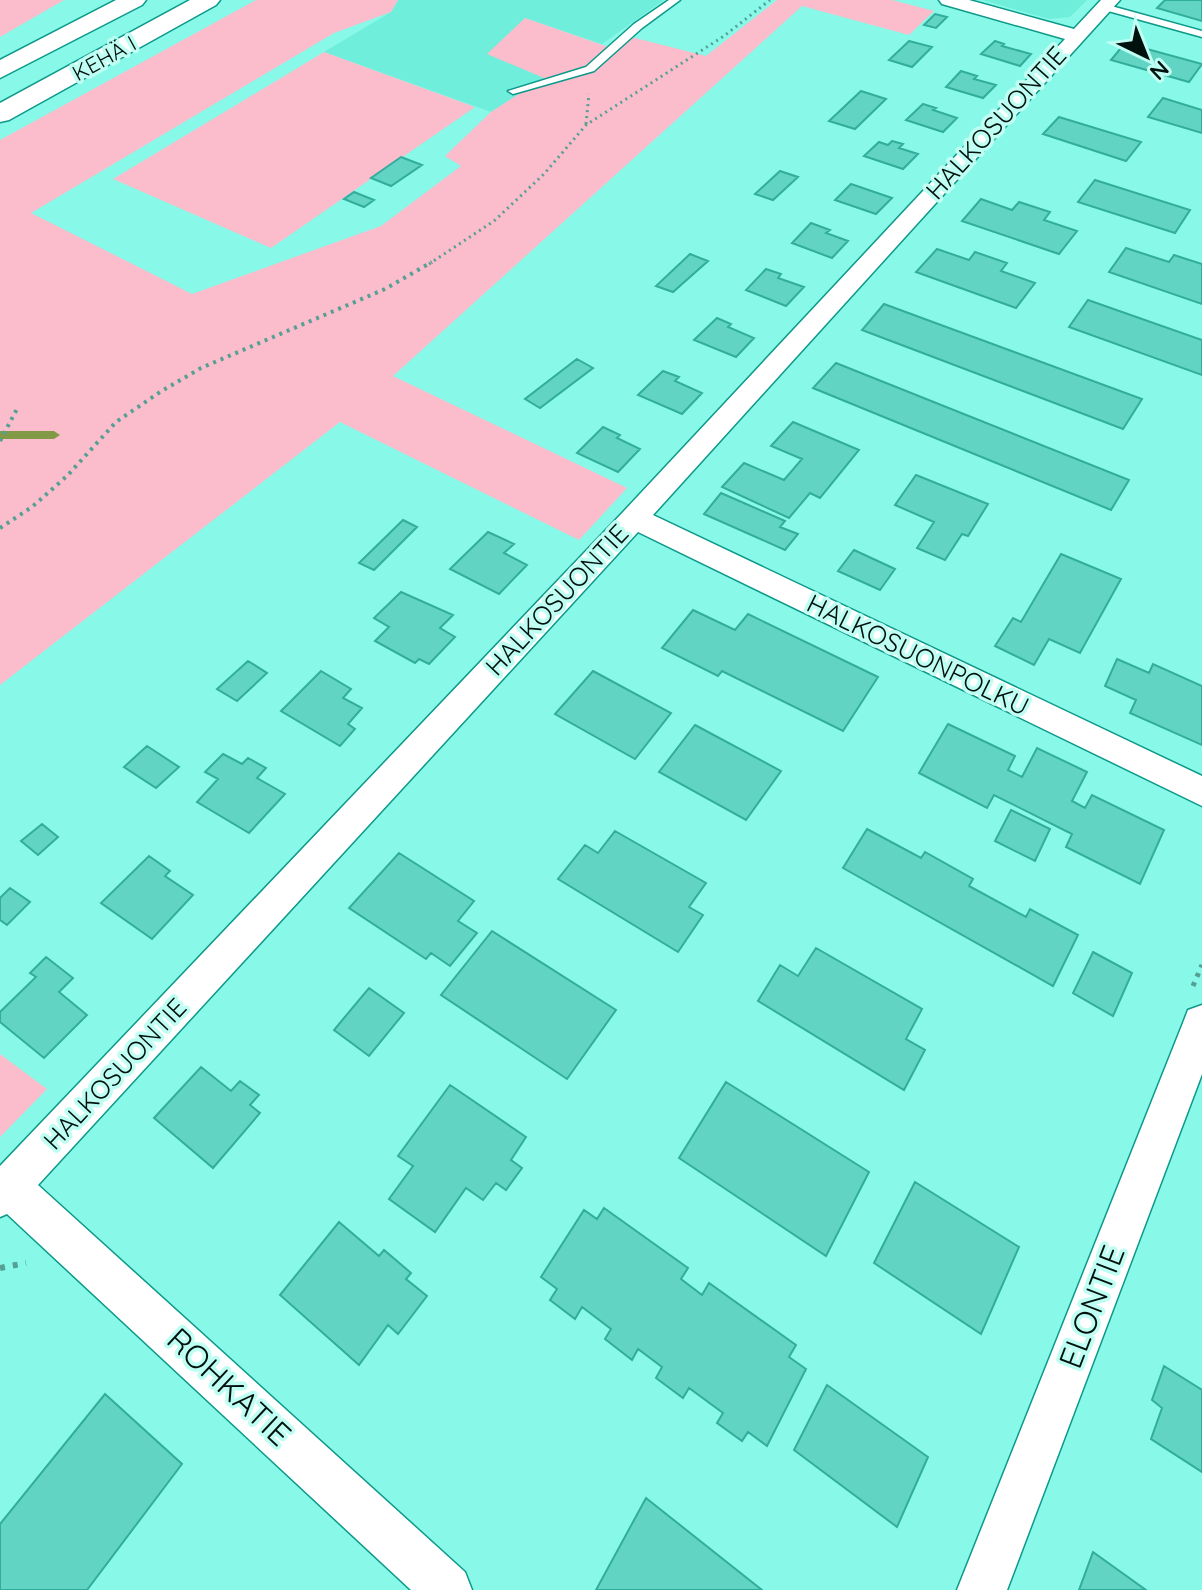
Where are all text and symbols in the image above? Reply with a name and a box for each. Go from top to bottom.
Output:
north arrow [1106,16,1186,96]
street label: KEHÄ I [67,29,141,87]
street label: HALKOSUONTIE [918,39,1073,206]
text: N [1144,55,1175,86]
street label: HALKOSUONTIE [478,517,635,682]
street label: HALKOSUONPOLKU [802,586,1035,723]
street label: HALKOSUONTIE [36,991,193,1156]
street label: ELONTIE [1049,1240,1133,1374]
street label: ROHKATIE [159,1319,300,1454]

